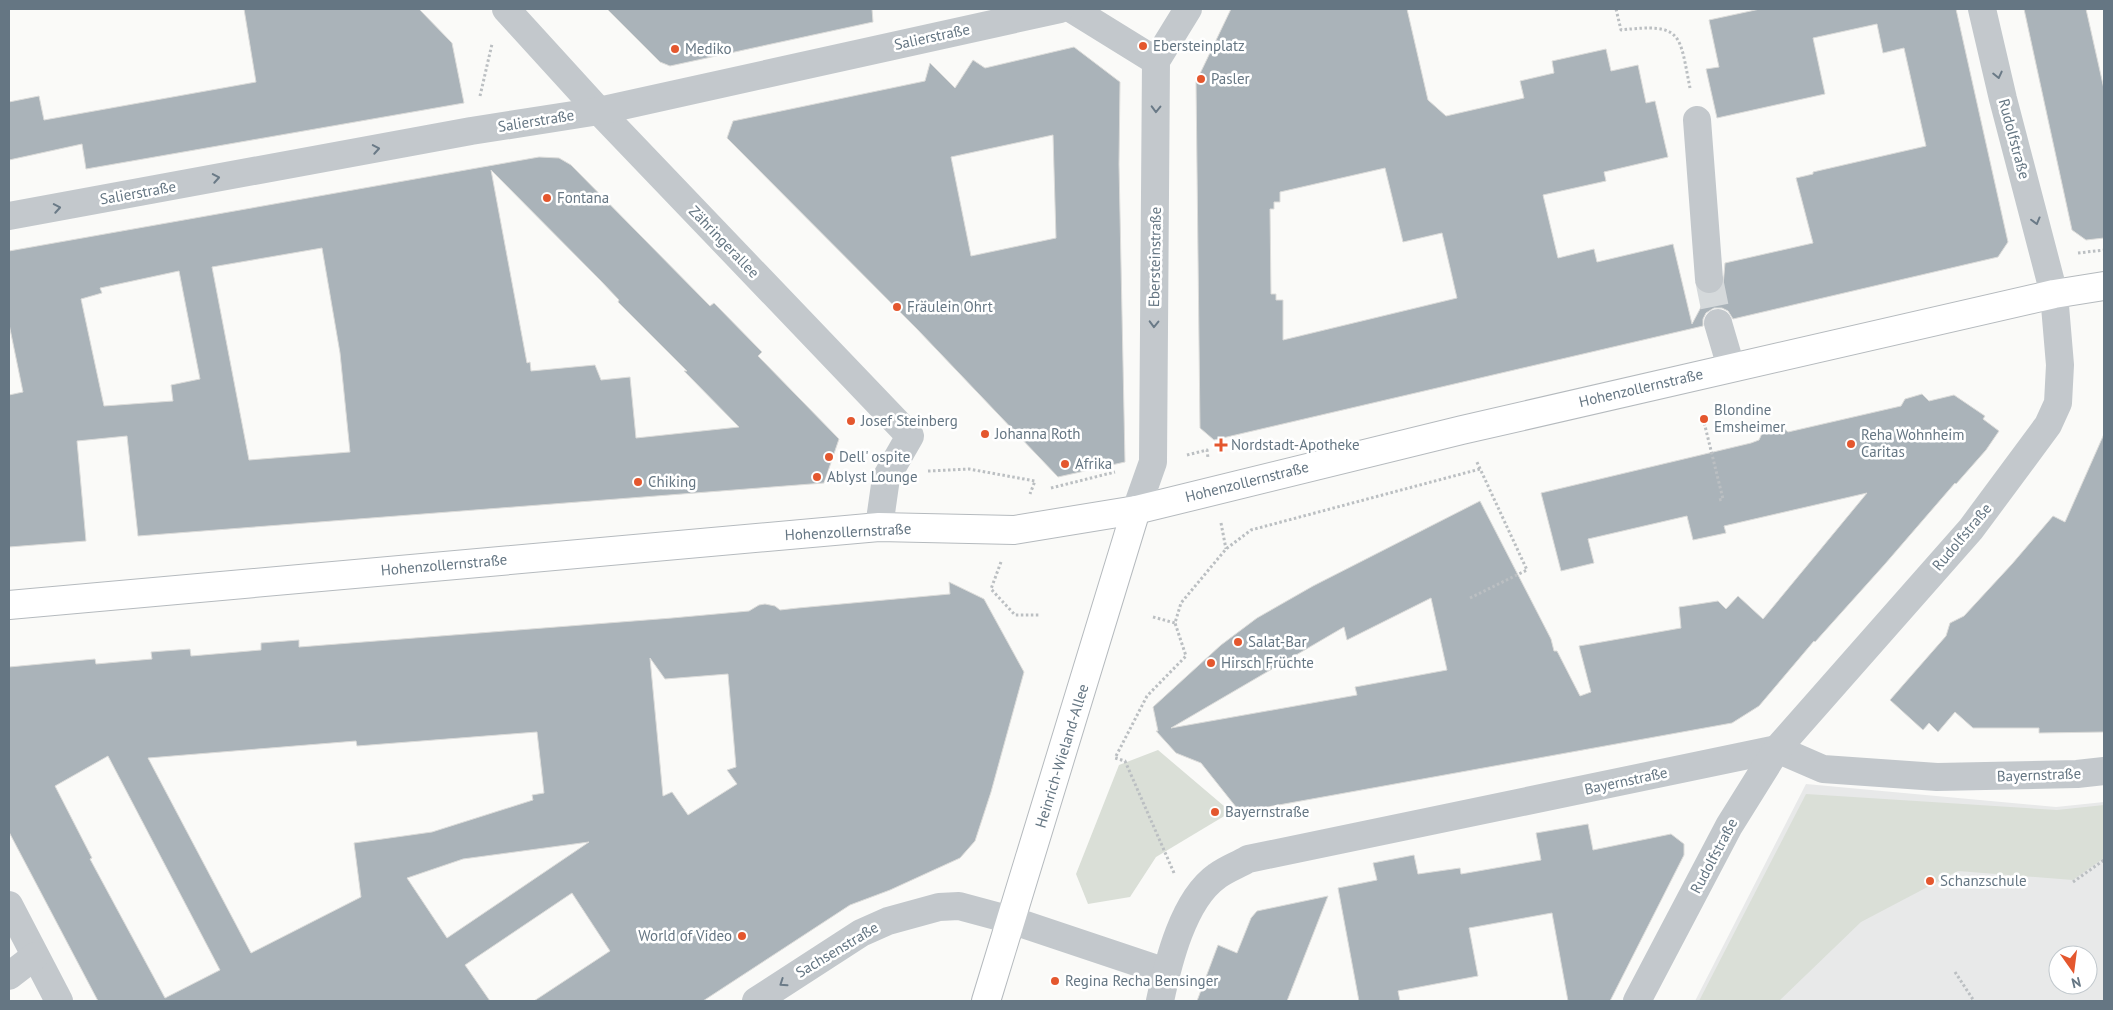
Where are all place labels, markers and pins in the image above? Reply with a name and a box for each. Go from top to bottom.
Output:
place label: Ebersteinplatz [1153,36,1245,55]
place label: Mediko [685,39,732,58]
marker: Ebersteinplatz [1137,40,1149,52]
marker: Mediko [669,43,681,55]
place label: Pasler [1211,69,1250,88]
marker: Pasler [1195,73,1207,85]
place label: Fontana [557,188,609,207]
marker: Fontana [541,192,553,204]
place label: Fräulein Ohrt [907,297,993,316]
marker: Fräulein Ohrt [891,301,903,313]
place label: Blondine Emsheimer [1714,400,1785,436]
place label: Josef Steinberg [860,411,958,430]
marker: Blondine Emsheimer [1698,413,1710,425]
marker: Josef Steinberg [845,415,857,427]
place label: Johanna Roth [994,424,1080,443]
place label: Reha Wohnheim Caritas [1861,425,1964,461]
marker: Johanna Roth [979,428,991,440]
place label: Nordstadt-Apotheke [1231,435,1360,454]
marker: Reha Wohnheim Caritas [1845,438,1857,450]
marker: Nordstadt-Apotheke [1215,439,1227,451]
place label: Dell' ospite [839,447,910,466]
marker: Dell' ospite [823,451,835,463]
place label: Afrika [1075,454,1112,473]
marker: Afrika [1059,458,1071,470]
place label: Ablyst Lounge [827,467,918,486]
marker: Ablyst Lounge [811,471,823,483]
place label: Chiking [648,472,696,491]
marker: Chiking [632,476,644,488]
place label: Salat-Bar [1248,632,1307,651]
marker: Salat-Bar [1232,636,1244,648]
place label: Hirsch Früchte [1221,653,1314,672]
marker: Hirsch Früchte [1205,657,1217,669]
place label: Bayernstraße [1225,802,1309,821]
marker: Bayernstraße [1209,806,1221,818]
place label: Schanzschule [1940,871,2027,890]
marker: Schanzschule [1924,875,1936,887]
place label: World of Video [638,926,732,945]
marker: World of Video [736,930,748,942]
place label: Regina Recha Bensinger [1065,971,1218,990]
marker: Regina Recha Bensinger [1049,975,1061,987]

